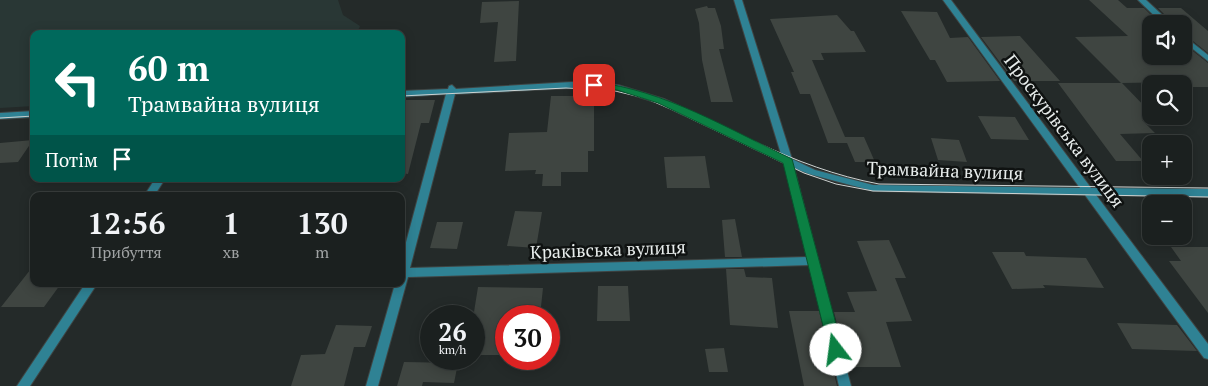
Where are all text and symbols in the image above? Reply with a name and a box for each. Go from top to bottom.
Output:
map controls [1142,15,1192,245]
button: sound [1142,15,1192,65]
text: 60 m [128,45,209,91]
street label: Проскурівська вулиця [999,49,1130,212]
icon: left [45,50,110,115]
pin [573,64,615,106]
icon: arrive [580,71,608,99]
button: search [1142,75,1192,125]
text: Трамвайна вулиця [128,89,320,118]
button: + [1142,135,1192,185]
icon: arrive [108,145,136,173]
text: Потім [45,147,98,172]
street label: Трамвайна вулиця [866,155,1024,185]
button: − [1142,195,1192,245]
text: 12:56 [87,203,165,243]
text: 1 [223,203,240,243]
text: 130 [297,203,348,243]
street label: Краківська вулиця [530,234,686,264]
text: Прибуття [91,241,162,263]
text: хв [223,241,239,263]
text: m [315,241,329,263]
speed limit sign: 30 [495,305,560,370]
text: 26 [438,315,467,348]
position arrow [809,323,861,375]
text: km/h [439,342,466,357]

